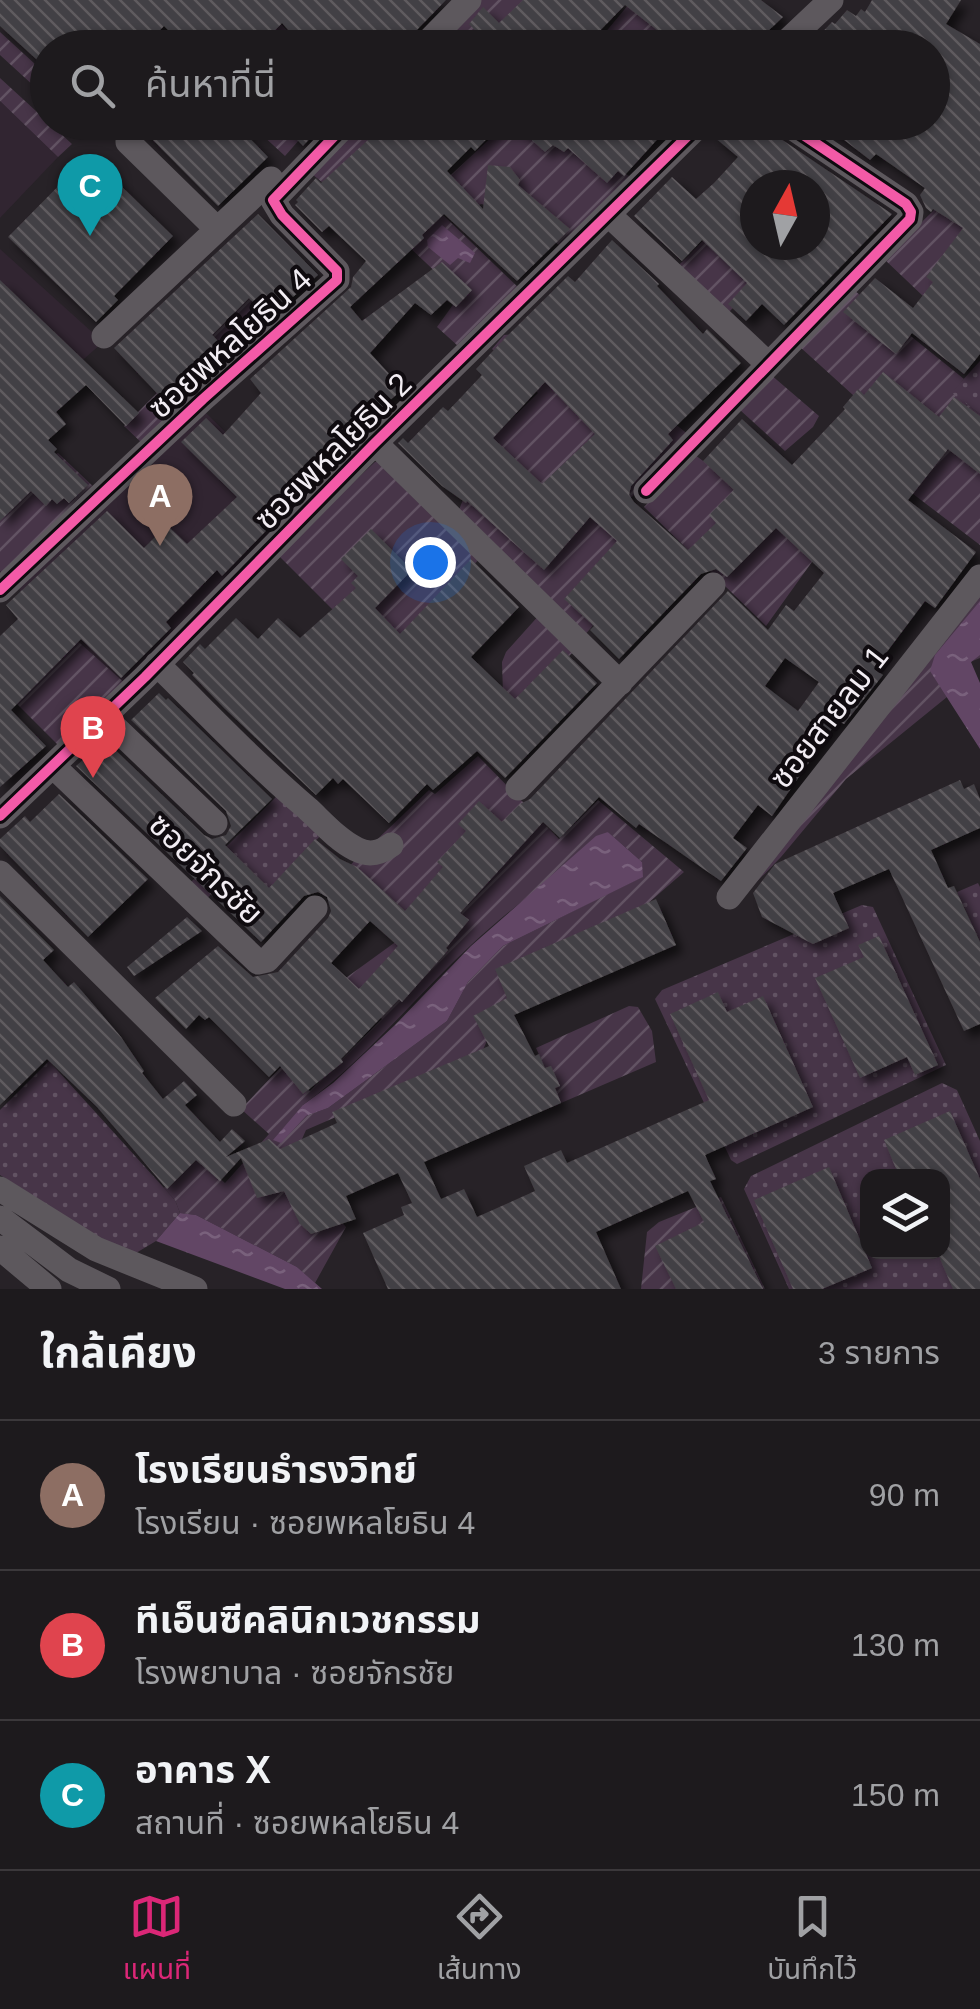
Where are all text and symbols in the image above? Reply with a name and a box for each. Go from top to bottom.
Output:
search box [30,30,950,140]
icon: search [65,58,120,113]
text: ค้นหาที่นี่ [145,63,276,105]
pin: C [58,154,122,236]
north arrow [740,170,830,260]
street label: ซอยพหลโยธิน 4 [141,261,319,425]
street label: ซอยพหลโยธิน 2 [247,365,419,537]
pin: A [128,464,192,546]
your location [405,537,456,588]
street label: ซอยสายลม 1 [762,639,896,795]
pin: B [61,696,126,778]
street label: ซอยจักรชัย [142,806,270,932]
map controls [860,1169,950,1259]
button: layers [860,1169,950,1259]
text: ใกล้เคียง [40,1329,197,1376]
text: 3 รายการ [818,1335,940,1371]
text: โรงเรียนธำรงวิทย์ [135,1449,417,1491]
text: A [61,1477,84,1513]
text: 90 m [869,1477,940,1513]
text: โรงเรียน · ซอยพหลโยธิน 4 [135,1505,475,1541]
text: ทีเอ็นซีคลินิกเวชกรรม [135,1599,481,1641]
text: B [61,1627,84,1663]
text: 130 m [851,1627,940,1663]
text: โรงพยาบาล · ซอยจักรชัย [135,1655,454,1691]
text: อาคาร X [135,1749,271,1791]
text: C [61,1777,84,1813]
text: 150 m [851,1777,940,1813]
text: สถานที่ · ซอยพหลโยธิน 4 [135,1805,459,1841]
tab: แผนที่ [123,1889,191,1992]
tab: เส้นทาง [437,1889,521,1992]
tab: บันทึกไว้ [767,1889,857,1992]

